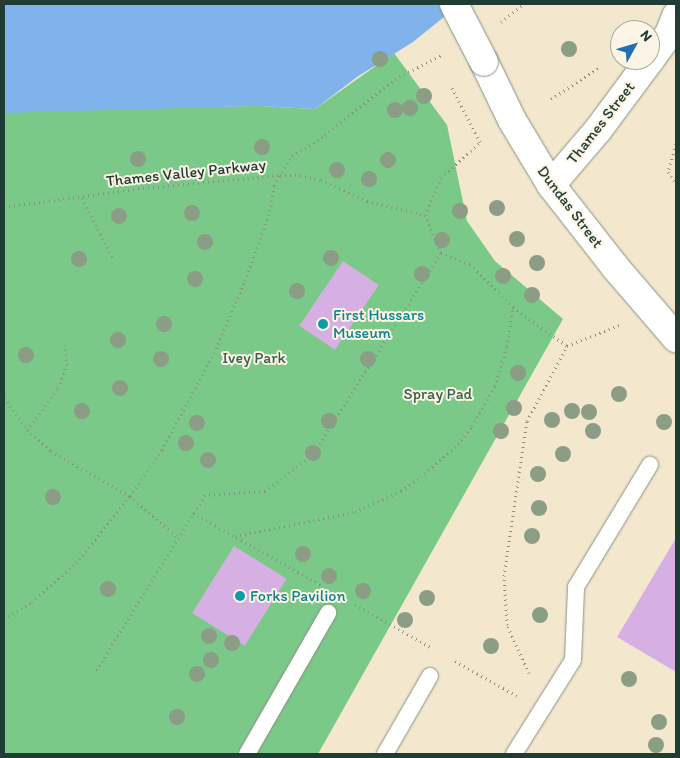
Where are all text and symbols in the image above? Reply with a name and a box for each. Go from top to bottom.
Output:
north arrow [610,20,660,70]
text: N [637,27,656,45]
street label: Thames Street [563,78,639,168]
street label: Thames Valley Parkway [105,155,267,191]
street label: Dundas Street [533,162,607,252]
place label: First Hussars Museum [333,305,424,343]
marker: First Hussars Museum [317,318,329,330]
park label: Ivey Park [222,348,286,368]
park label: Spray Pad [404,384,472,404]
place label: Forks Pavilion [250,586,345,606]
marker: Forks Pavilion [234,590,246,602]

